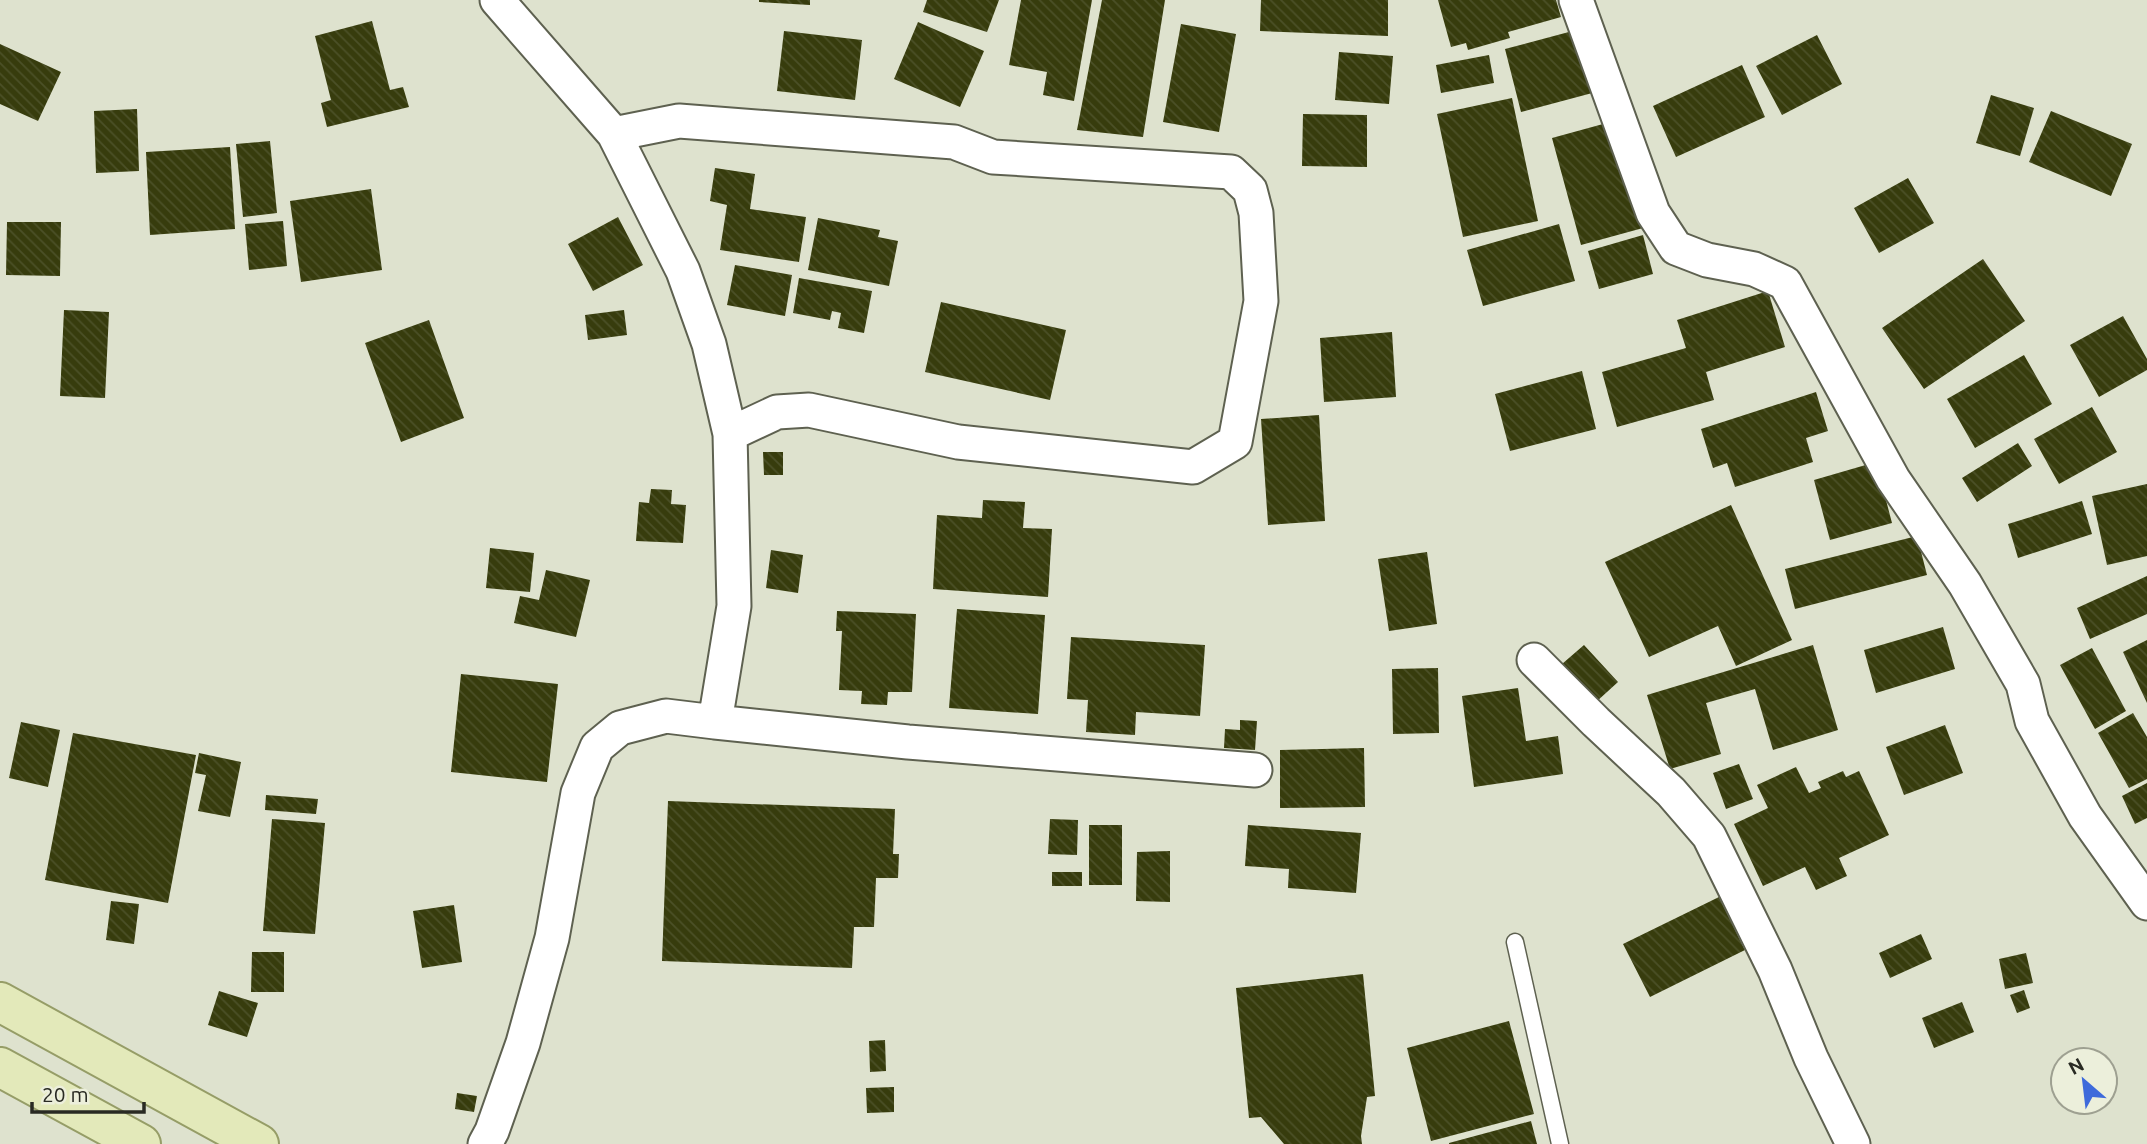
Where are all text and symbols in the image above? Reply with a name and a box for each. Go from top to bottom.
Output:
north arrow [2049,1046,2119,1116]
text: N [2065,1053,2087,1079]
scale bar [32,1070,144,1114]
text: 20 m [42,1082,89,1106]

